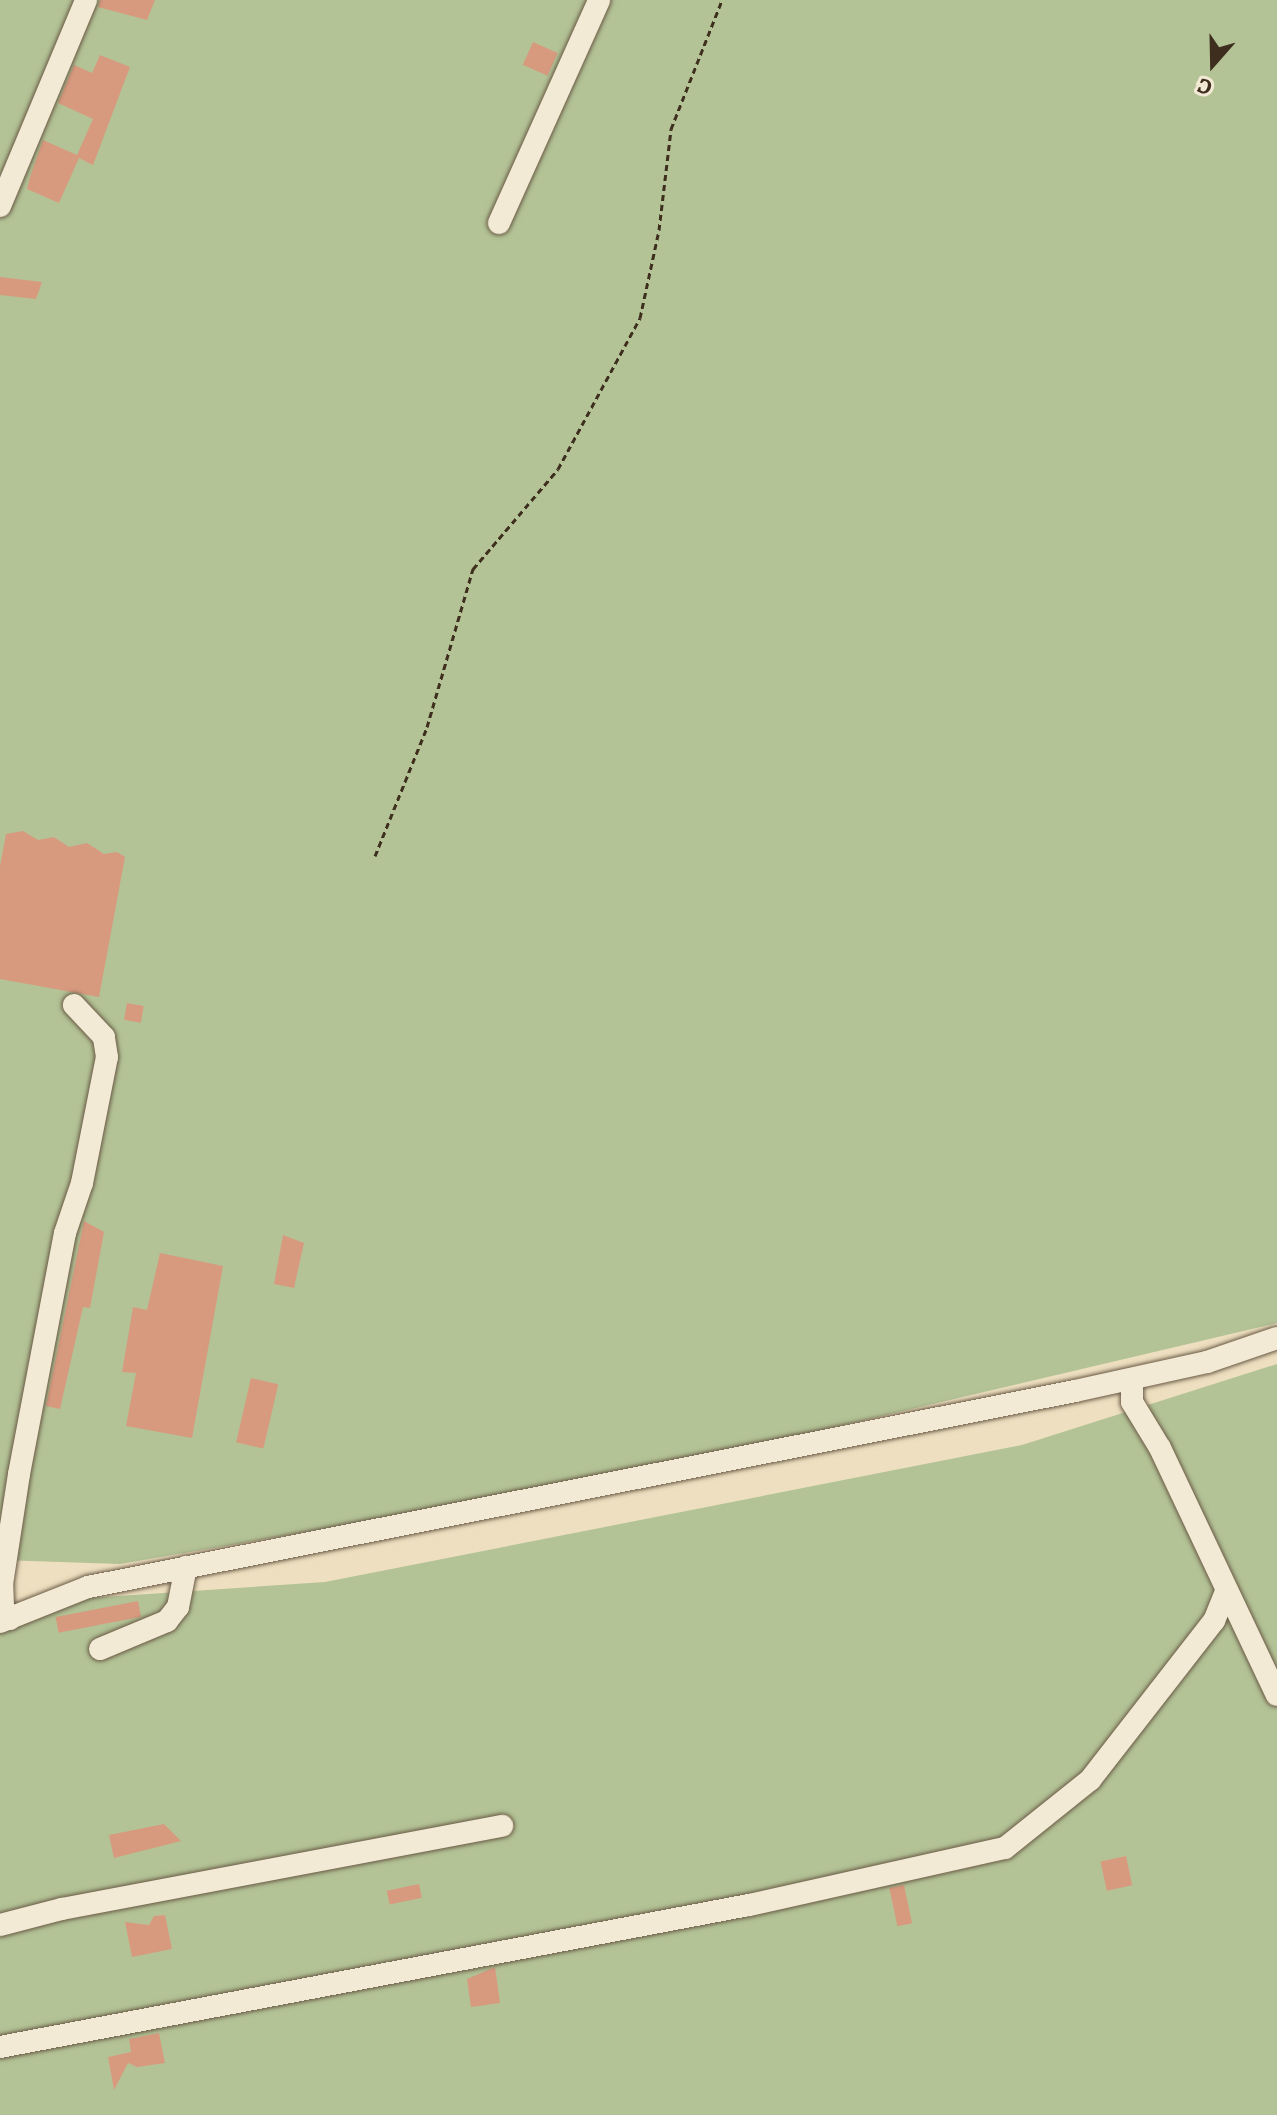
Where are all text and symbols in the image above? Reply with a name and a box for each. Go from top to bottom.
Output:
north arrow [1173,24,1253,104]
text: С [1193,70,1216,103]

